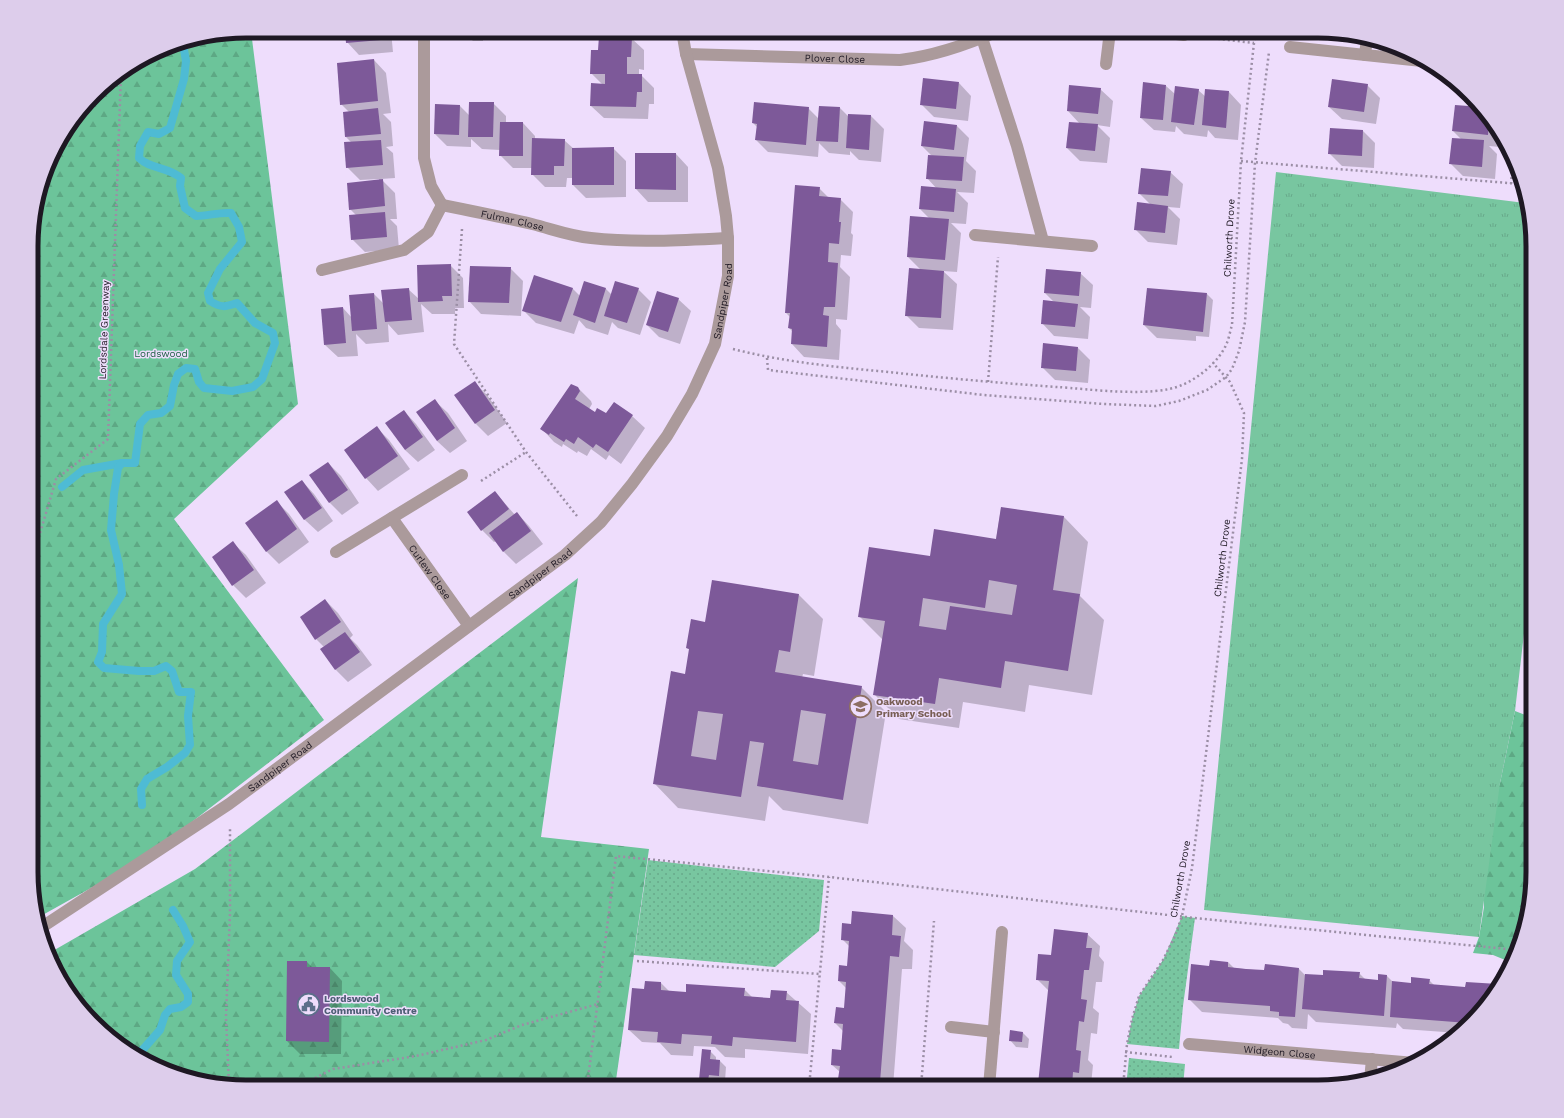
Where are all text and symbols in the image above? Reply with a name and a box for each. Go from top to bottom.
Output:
street label: Plover Close [805,52,866,65]
street label: Chilworth Drove [1221,198,1237,277]
street label: Fulmar Close [480,207,546,233]
street label: Sandpiper Road [711,263,734,340]
street label: Lordsdale Greenway [97,279,111,380]
park label: Lordswood [134,348,188,359]
street label: Chilworth Drove [1212,518,1232,598]
street label: Curlew Close [407,542,454,601]
street label: Sandpiper Road [506,546,574,601]
school or university icon: Oakwood Primary School [847,694,873,720]
place label: Oakwood Primary School [876,696,952,719]
street label: Sandpiper Road [245,739,314,794]
street label: Chilworth Drove [1168,839,1192,919]
public building icon: Lordswood Community Centre [295,991,321,1017]
place label: Lordswood Community Centre [324,993,417,1016]
street label: Widgeon Close [1243,1043,1316,1060]

